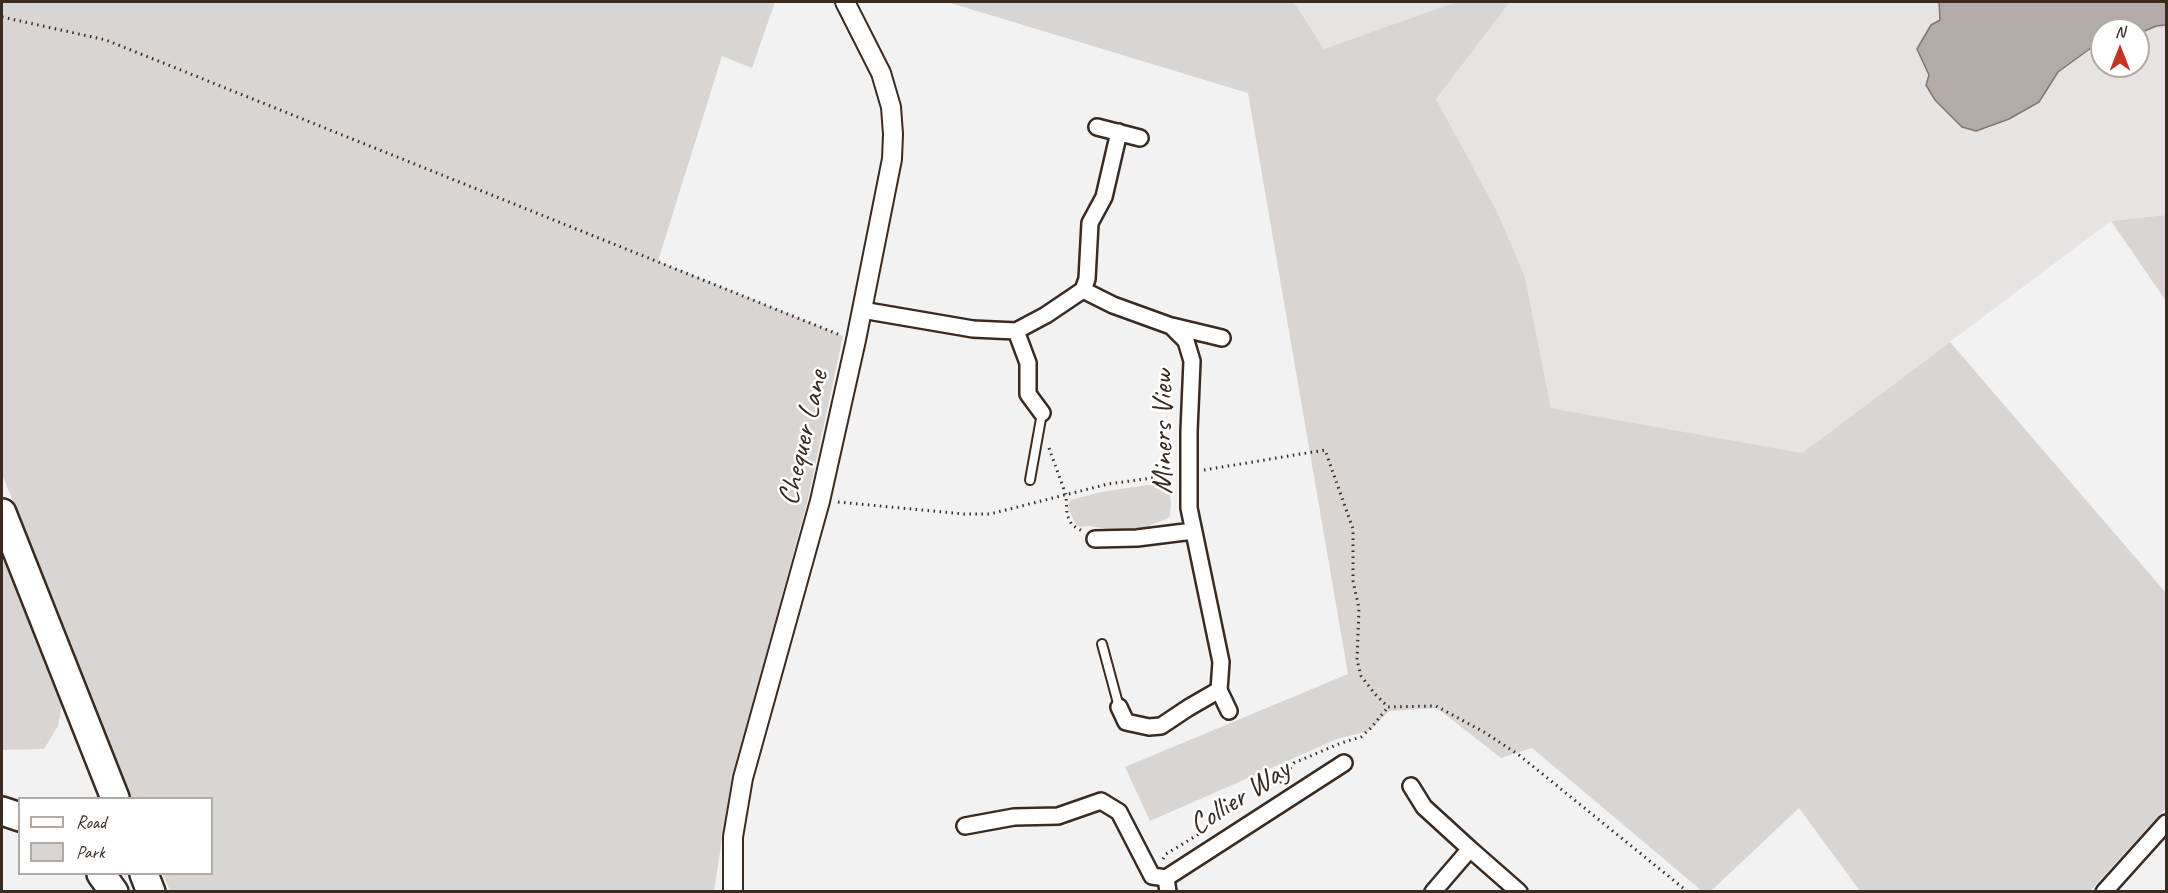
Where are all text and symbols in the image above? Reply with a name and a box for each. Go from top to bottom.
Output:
north arrow [2090,18,2150,78]
text: N [2115,22,2125,42]
street label: Chequer Lane [771,367,837,509]
street label: Miners View [1145,370,1181,494]
street label: Collier Way [1183,752,1297,844]
legend [18,797,213,875]
text: Road [76,811,106,833]
text: Park [76,841,105,863]

